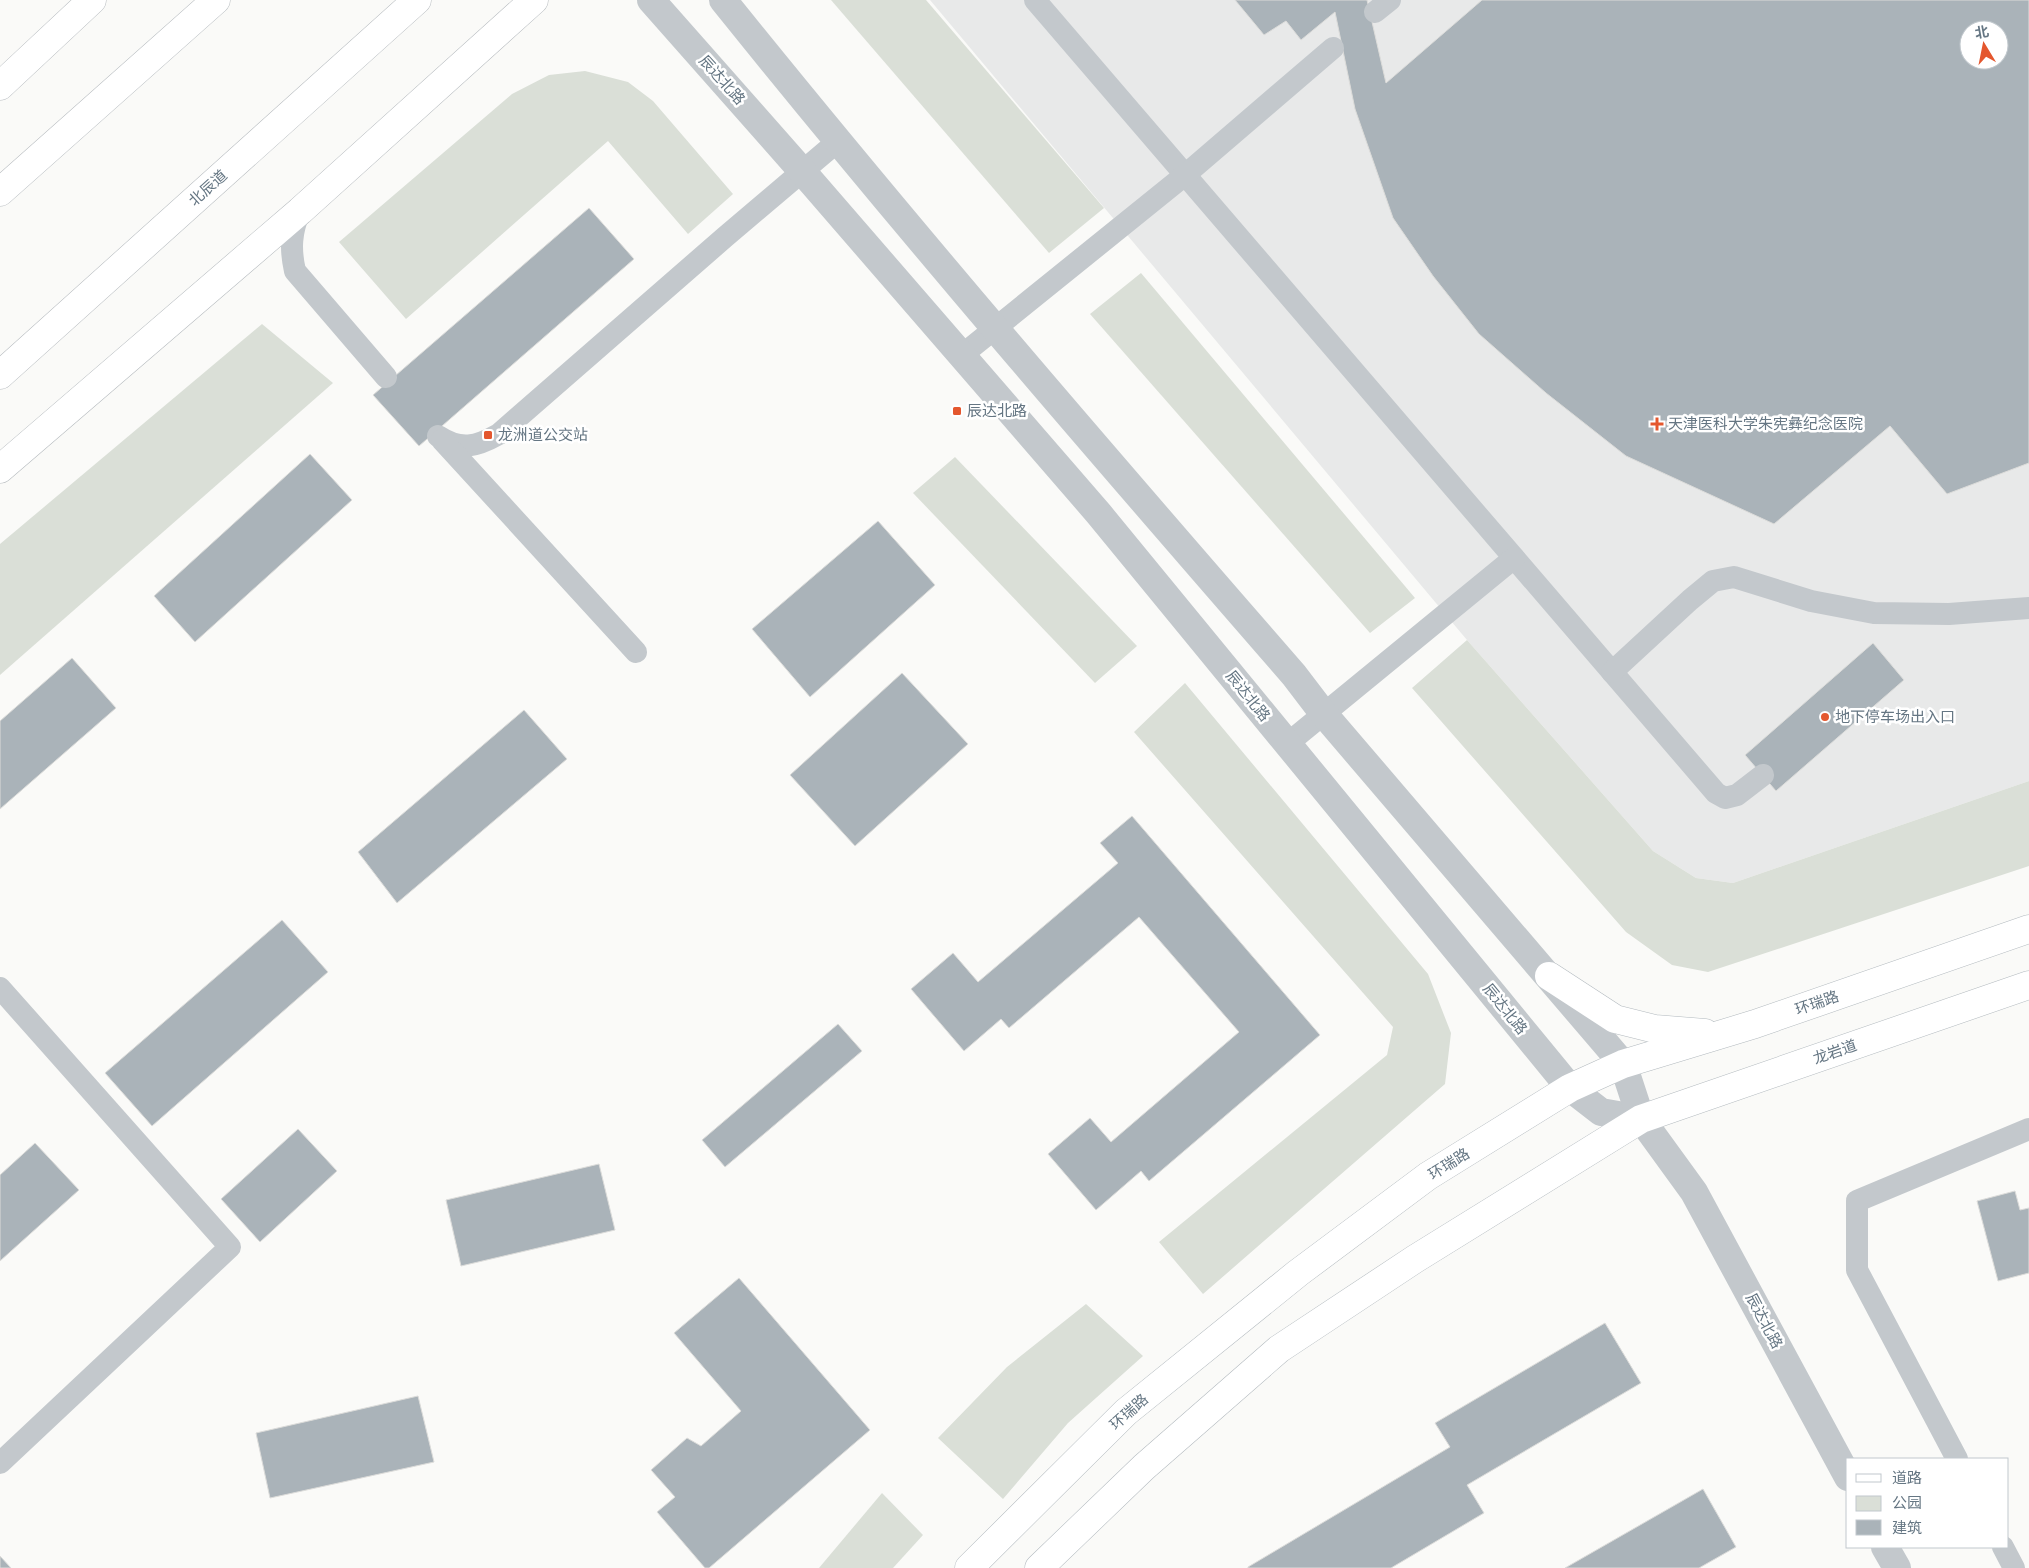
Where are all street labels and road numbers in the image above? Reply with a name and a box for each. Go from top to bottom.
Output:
street label: 辰达北路 [694,51,750,109]
street label: 北辰道 [185,166,231,210]
street label: 辰达北路 [1221,666,1275,726]
street label: 辰达北路 [1478,979,1532,1039]
street label: 环瑞路 [1792,986,1842,1020]
street label: 龙岩道 [1810,1035,1860,1069]
street label: 环瑞路 [1425,1144,1473,1184]
street label: 辰达北路 [1741,1290,1787,1352]
street label: 环瑞路 [1106,1390,1152,1434]

